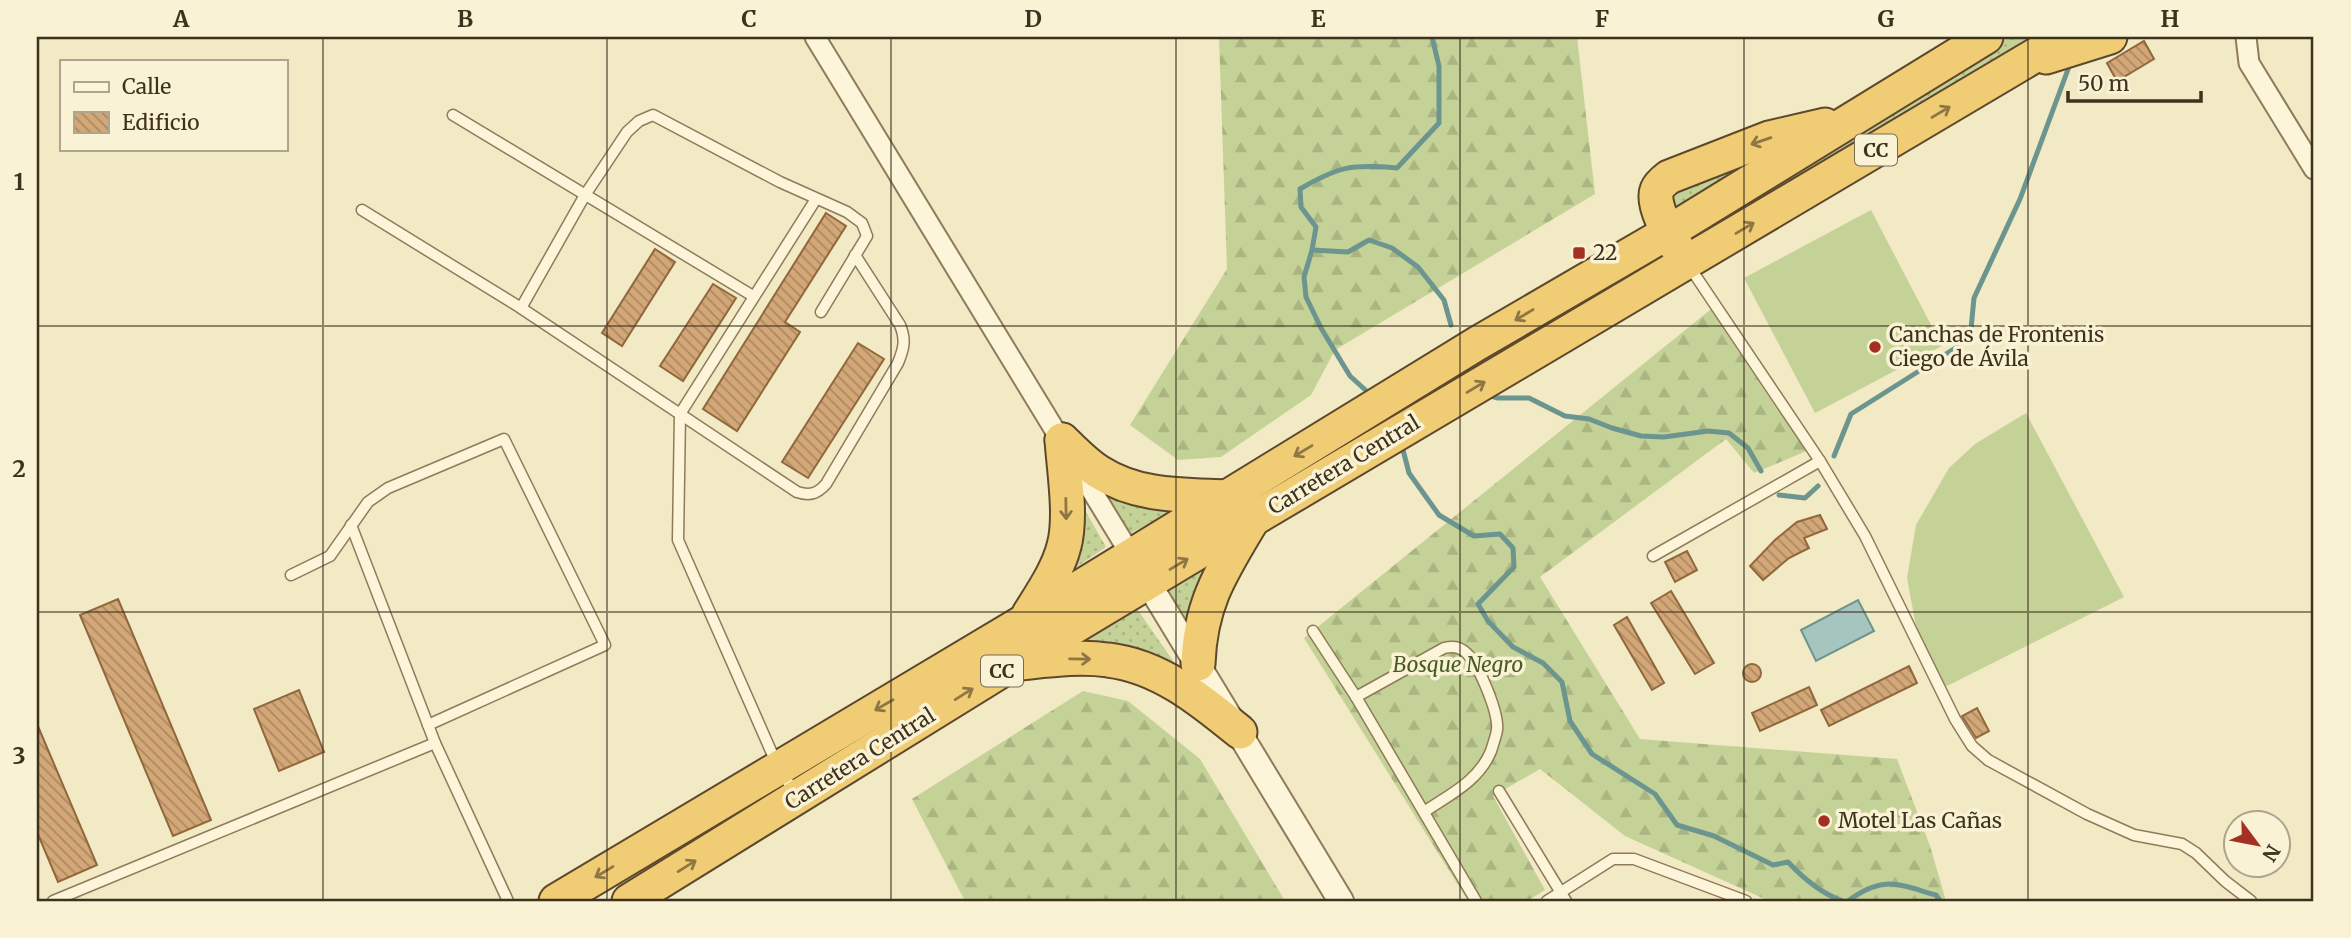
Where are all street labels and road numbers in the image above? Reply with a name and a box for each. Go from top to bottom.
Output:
road number: CC [1855,134,1897,166]
street label: Carretera Central [1263,408,1425,520]
road number: CC [981,656,1023,686]
street label: Carretera Central [780,701,940,816]

